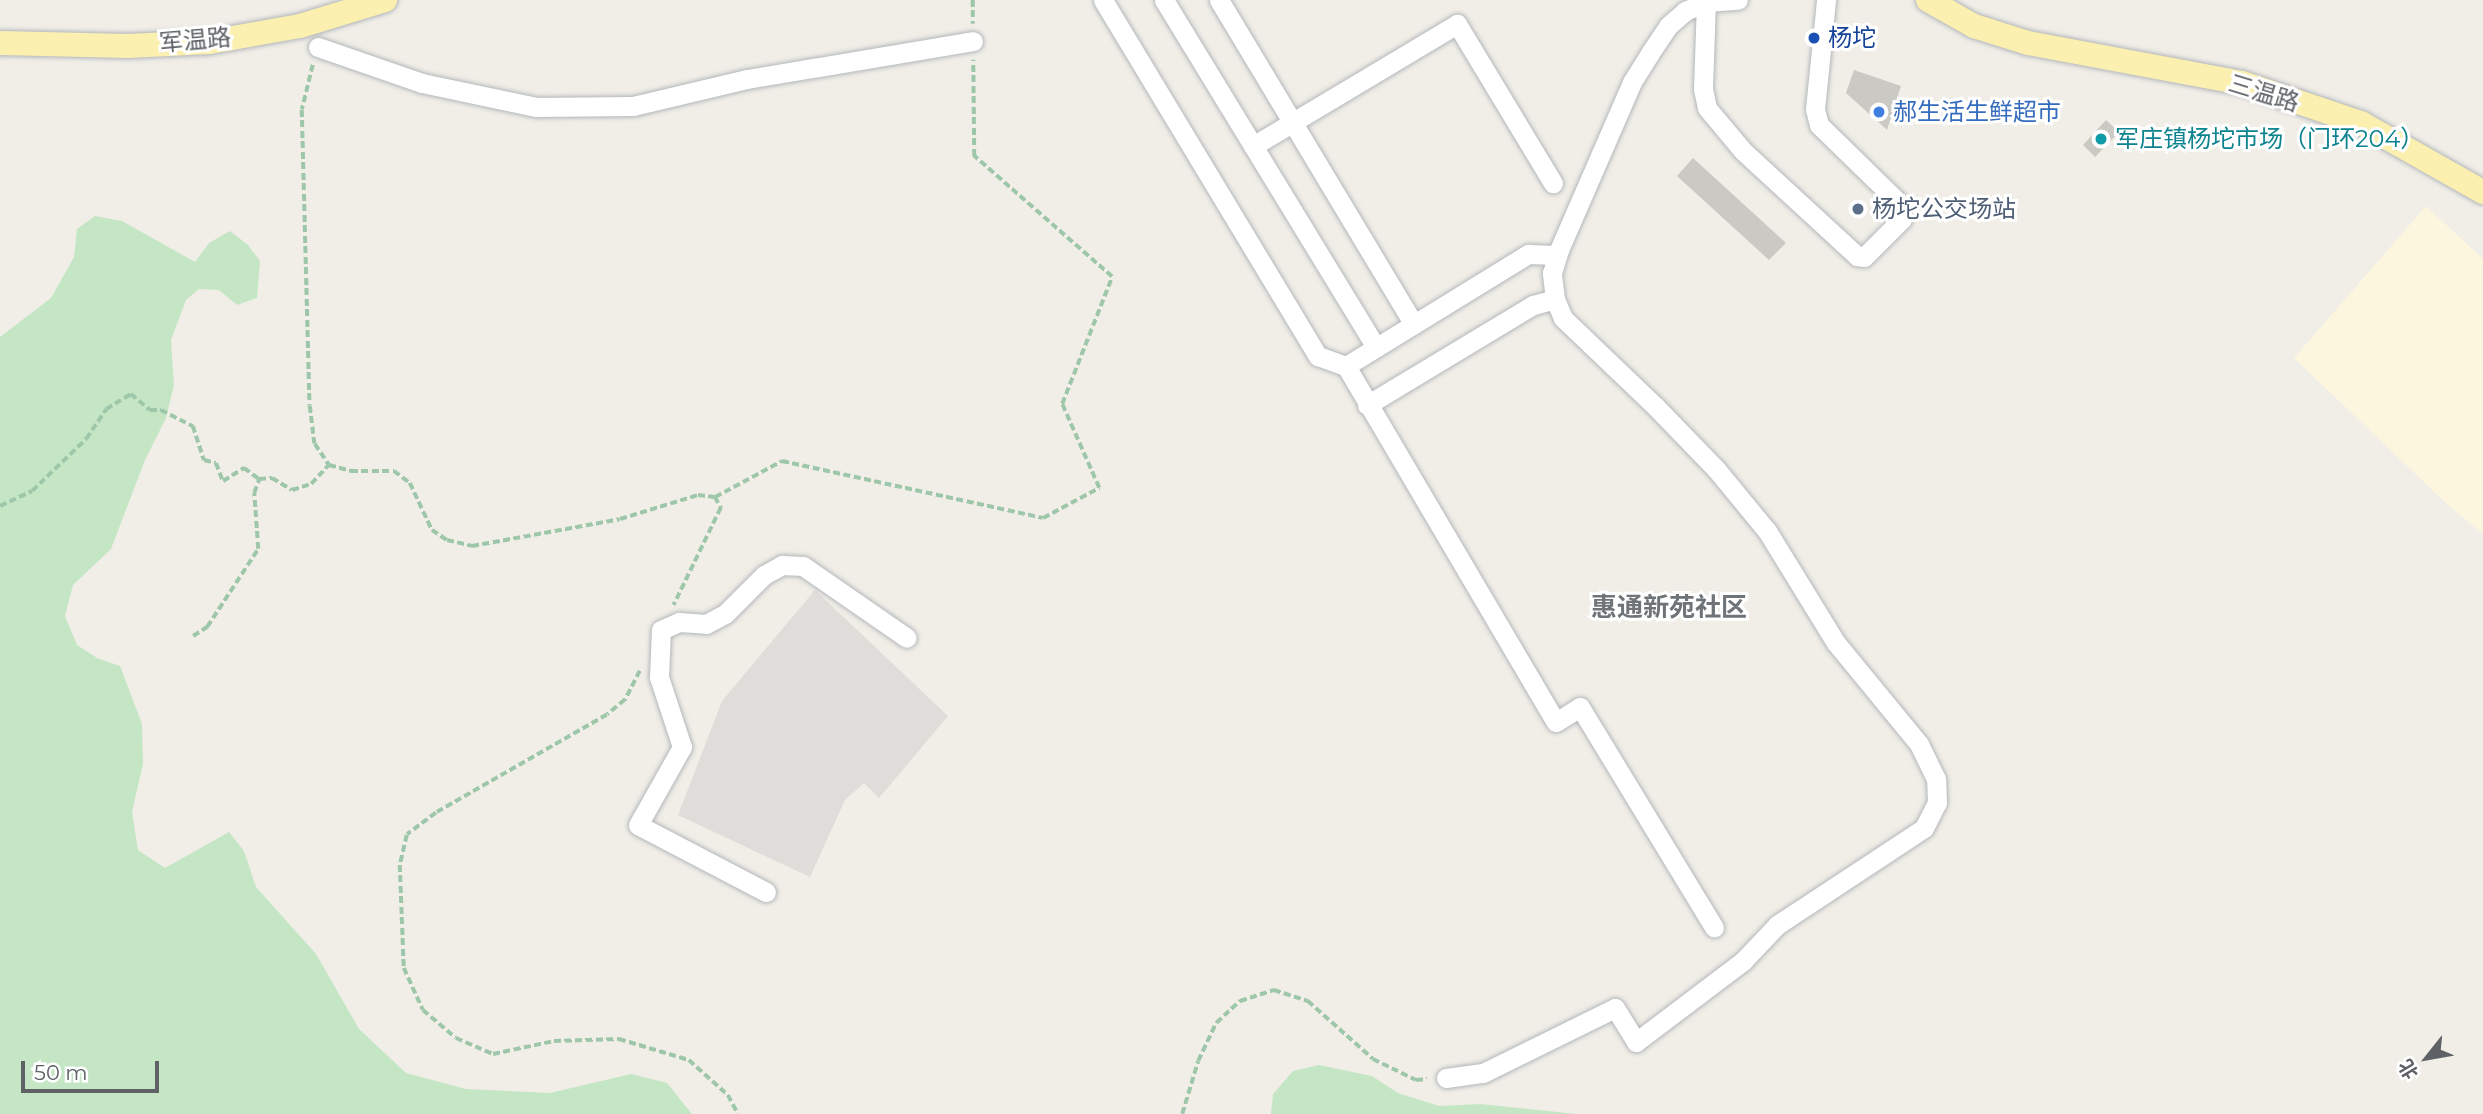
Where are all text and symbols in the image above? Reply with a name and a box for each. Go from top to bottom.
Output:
street label: 军温路 [158,23,232,57]
place label: 杨坨 [1828,24,1876,52]
marker: 杨坨 [1806,30,1822,46]
street label: 三温路 [2225,69,2303,117]
place label: 郝生活生鲜超市 [1893,98,2061,126]
marker: 郝生活生鲜超市 [1871,104,1887,120]
place label: 军庄镇杨坨市场（门环204） [2115,125,2424,153]
marker: 军庄镇杨坨市场（门环204） [2093,131,2109,147]
place label: 杨坨公交场站 [1872,195,2016,223]
marker: 杨坨公交场站 [1850,201,1866,217]
district label: 惠通新苑社区 [1591,592,1747,624]
north arrow [2392,1023,2462,1093]
scale bar [24,1048,163,1092]
text: 北 [2394,1055,2423,1083]
text: 50 m [34,1060,88,1085]

